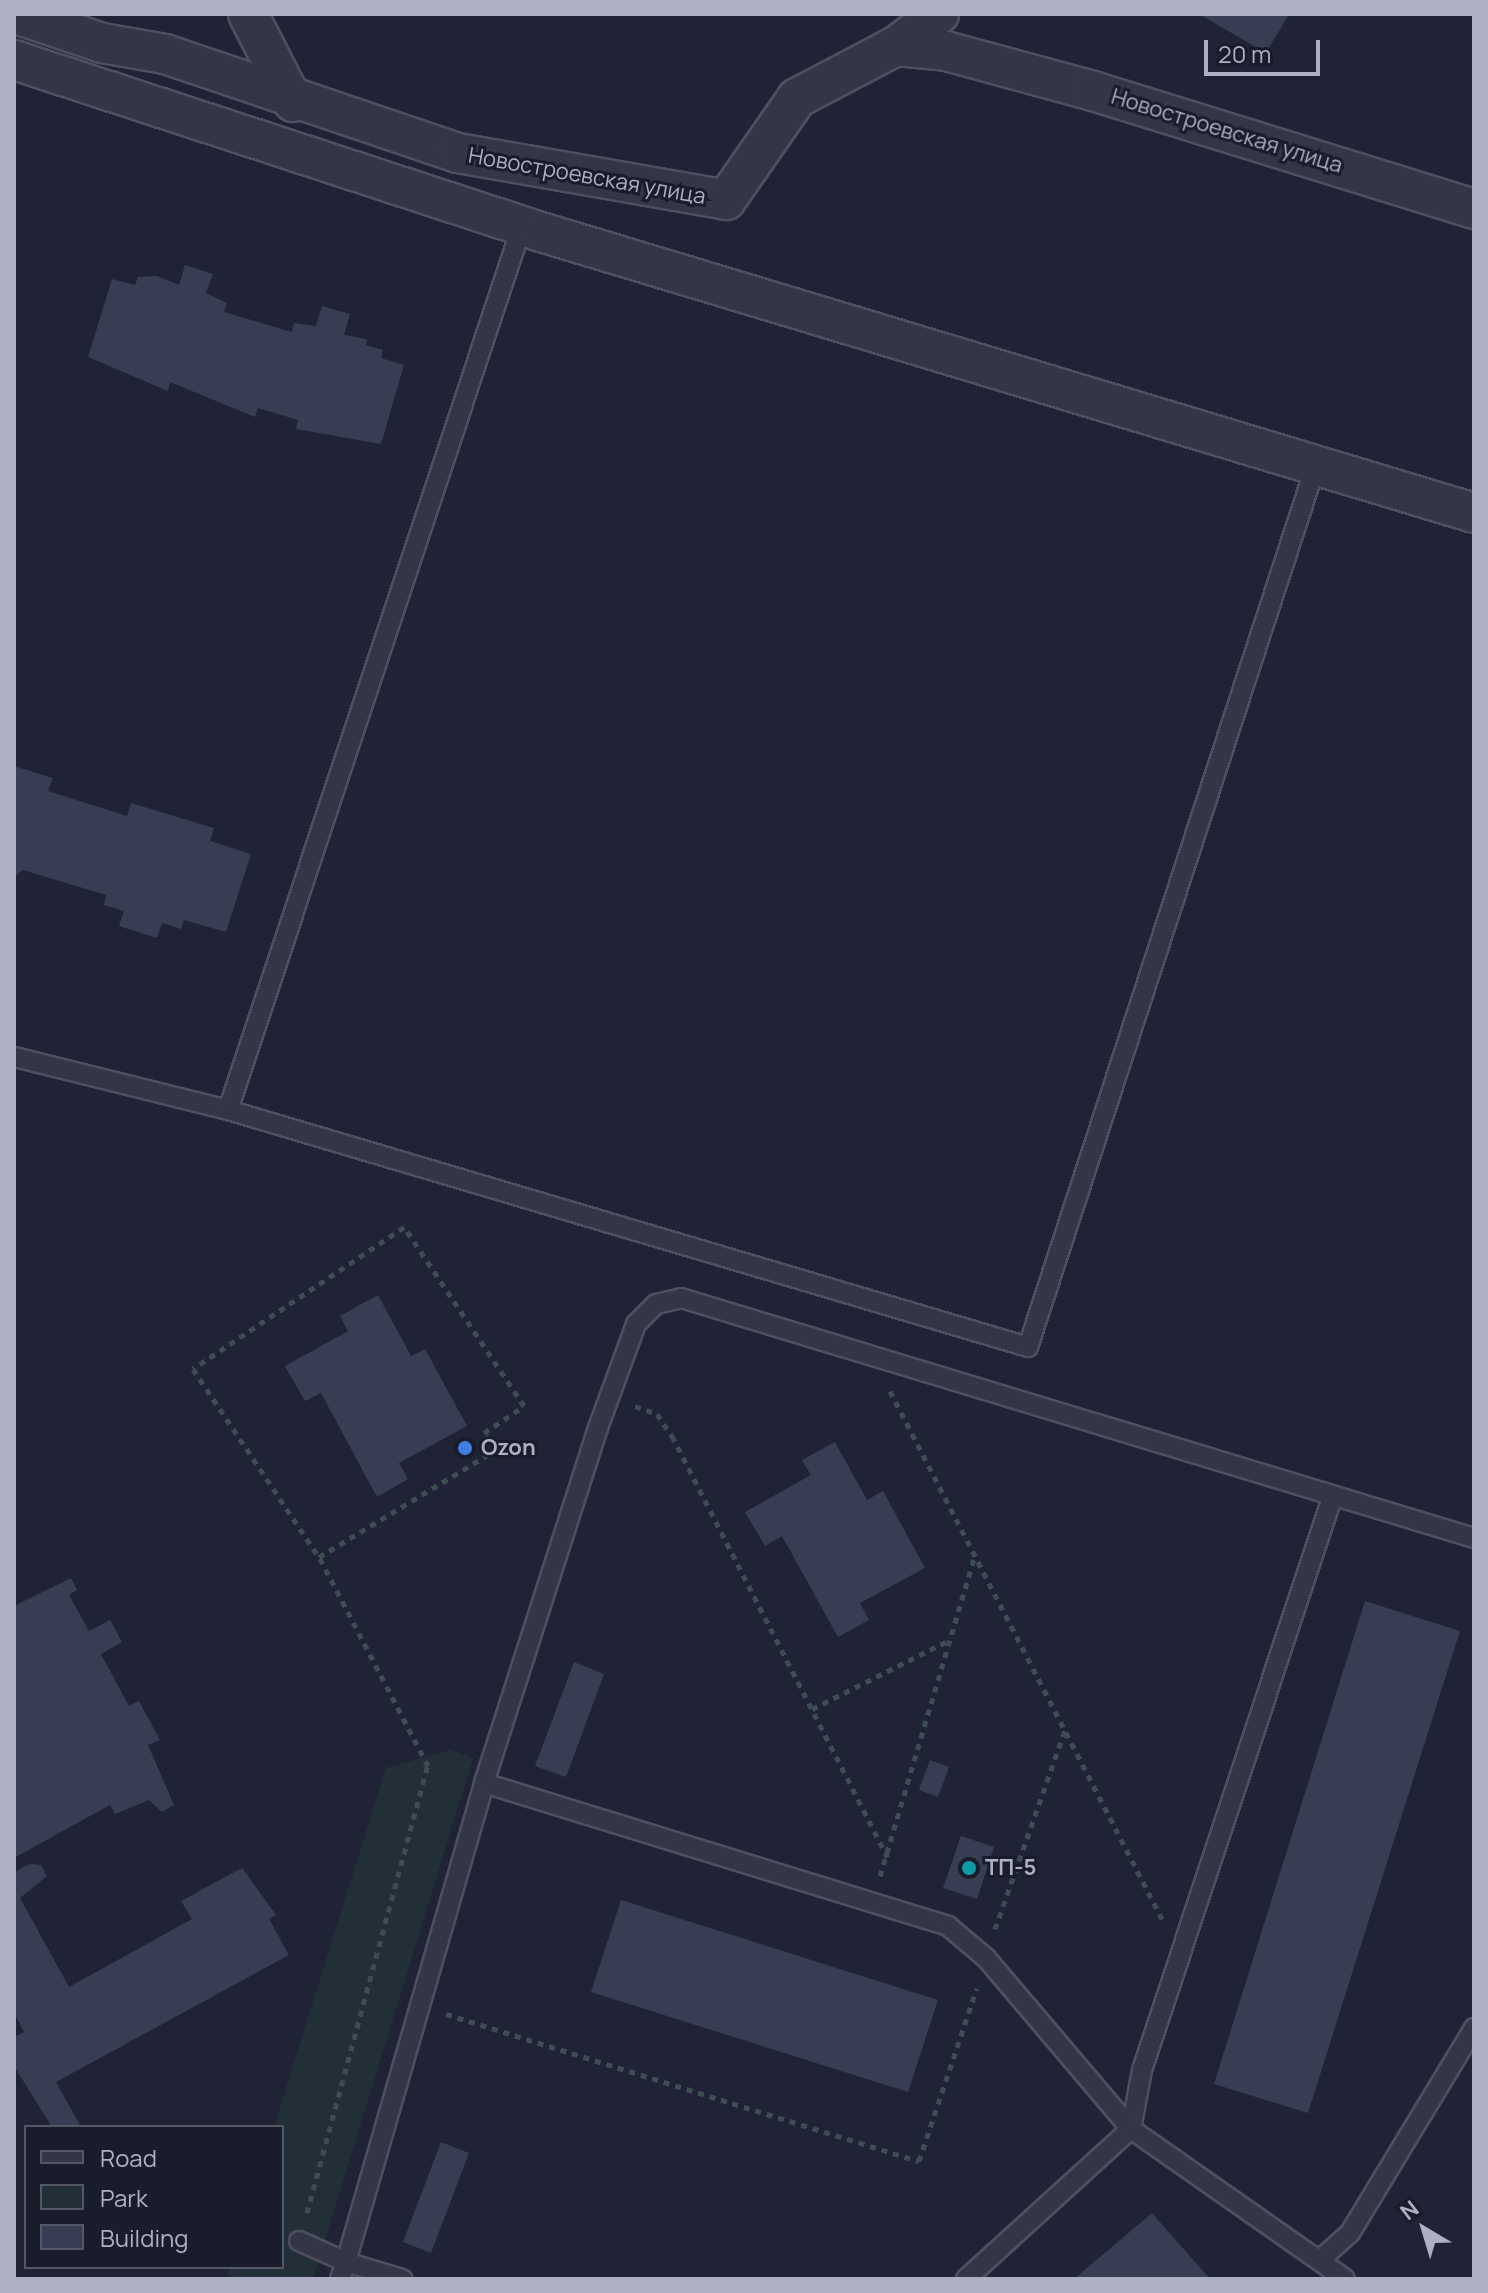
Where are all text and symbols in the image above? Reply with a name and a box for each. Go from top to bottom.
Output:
scale bar [1208,24,1324,74]
text: 20 m [1218,37,1271,70]
street label: Новостроевская улица [1108,83,1346,179]
street label: Новостроевская улица [466,142,708,210]
place label: Ozon [481,1435,536,1461]
marker: Ozon [456,1439,474,1457]
place label: ТП-5 [985,1855,1036,1881]
marker: ТП-5 [960,1859,978,1877]
legend [24,2125,284,2269]
text: Road [100,2141,157,2174]
text: Park [100,2181,148,2214]
north arrow [1384,2189,1464,2269]
text: N [1394,2193,1425,2227]
text: Building [100,2221,188,2254]

